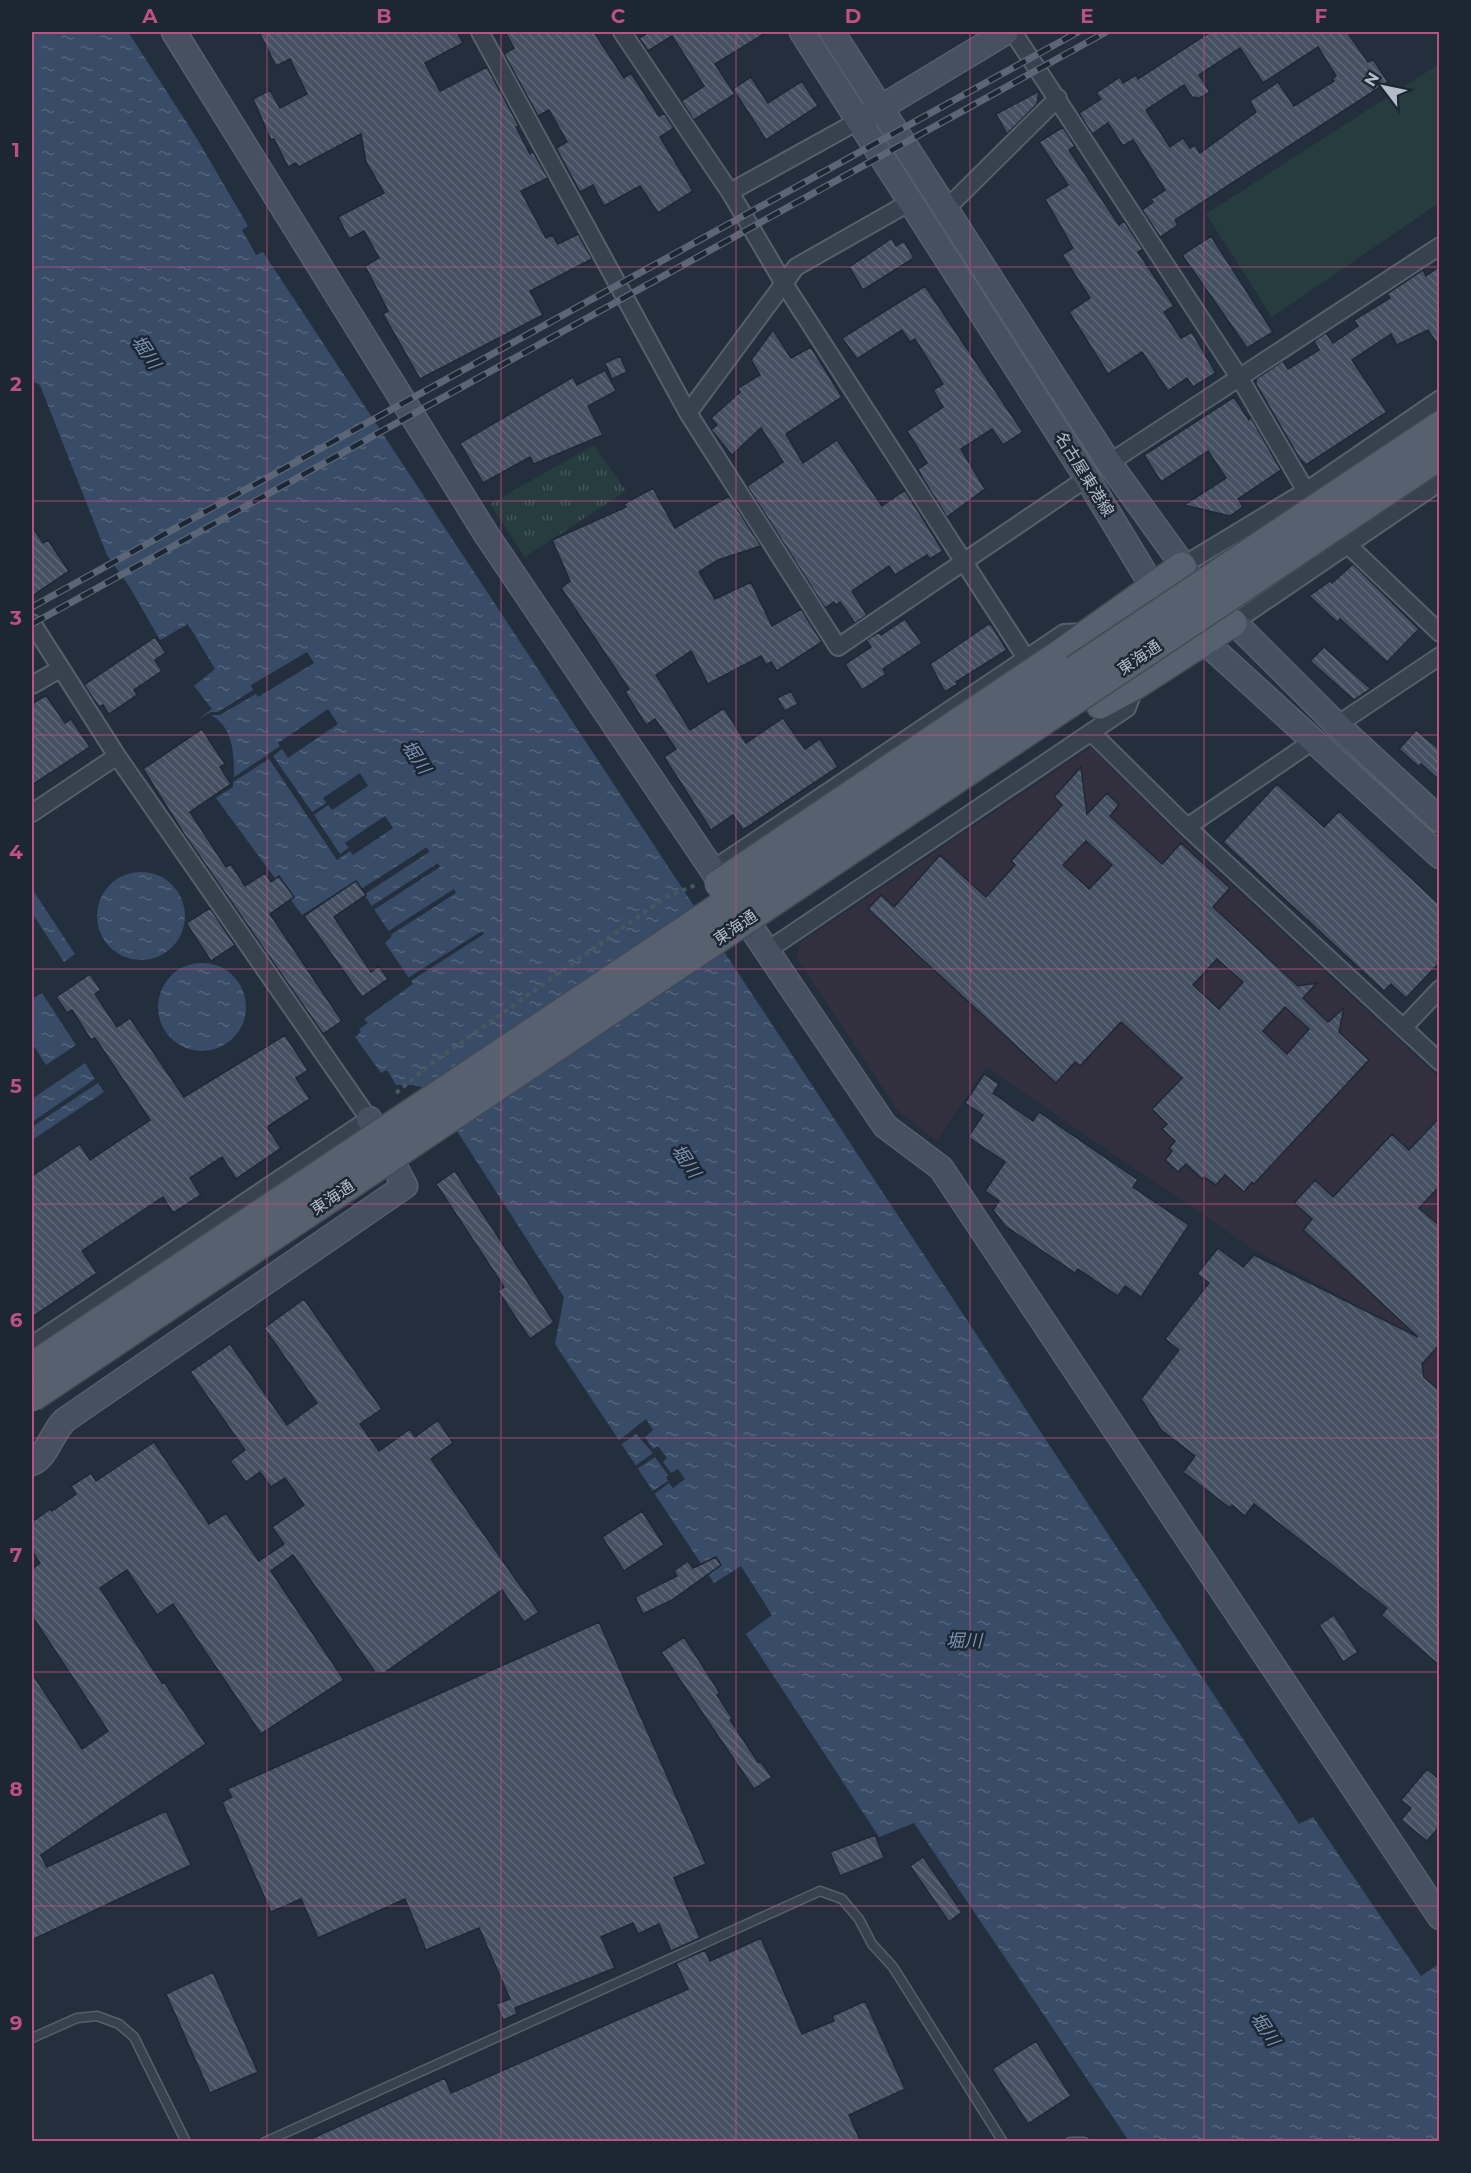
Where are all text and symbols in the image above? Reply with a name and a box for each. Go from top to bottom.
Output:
text: A [141,4,158,28]
text: B [376,4,392,28]
text: C [611,4,626,28]
text: D [845,4,861,28]
text: E [1080,4,1094,28]
text: F [1315,4,1328,28]
north arrow [1354,57,1414,117]
text: N [1360,69,1383,90]
text: 1 [12,138,20,162]
water label: 堀川 [127,331,166,375]
text: 2 [10,372,22,396]
street label: 名古屋東港線 [1051,429,1118,520]
text: 3 [9,606,22,630]
street label: 東海通 [1114,636,1164,679]
water label: 堀川 [397,736,436,780]
text: 4 [9,840,23,864]
street label: 東海通 [710,906,760,949]
text: 5 [10,1074,22,1098]
water label: 堀川 [667,1140,706,1184]
street label: 東海通 [307,1176,357,1219]
text: 6 [10,1308,23,1332]
text: 7 [10,1543,22,1567]
water label: 堀川 [946,1630,984,1652]
text: 8 [9,1777,23,1801]
water label: 堀川 [1246,2008,1285,2052]
text: 9 [10,2011,22,2035]

